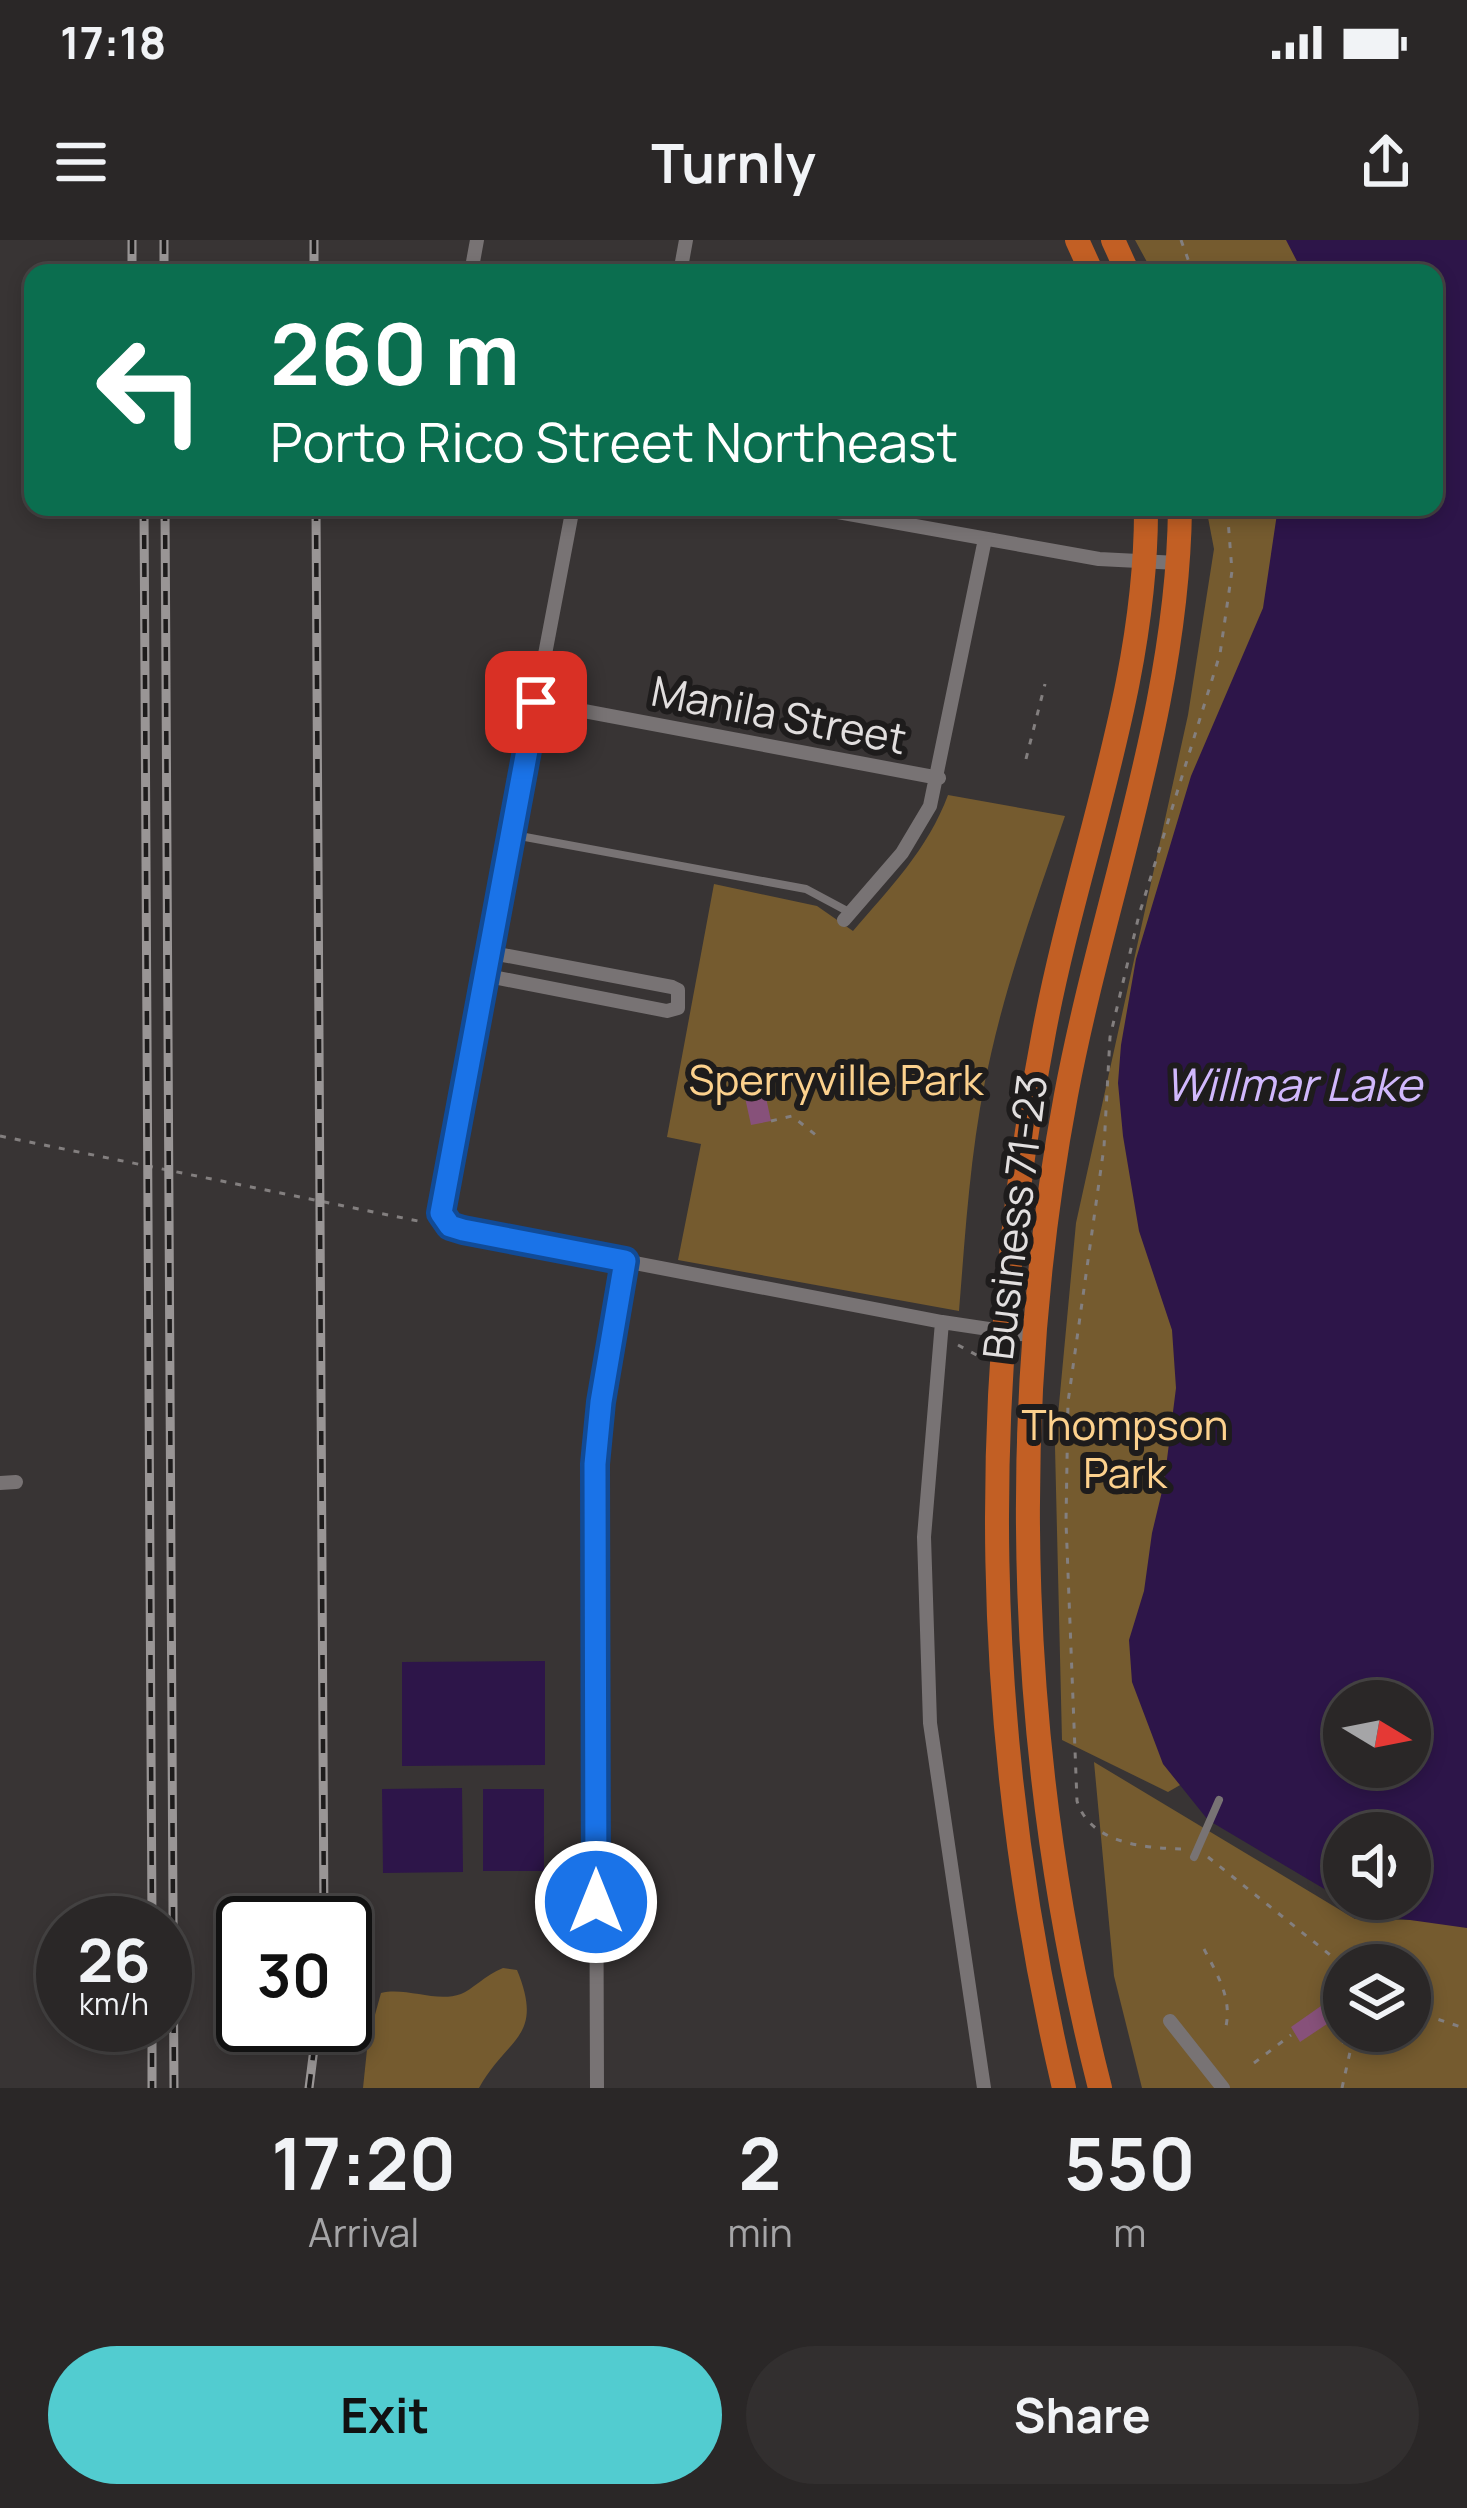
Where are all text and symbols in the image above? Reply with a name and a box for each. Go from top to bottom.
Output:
text: 17:18 [60,11,166,73]
text: Turnly [651,125,816,199]
icon: menu [48,129,114,195]
icon: share [1353,129,1419,195]
text: 260 m [270,295,520,410]
icon: left [72,312,228,468]
text: Porto Rico Street Northeast [270,404,958,478]
pin [485,651,587,753]
street label: Manila Street [647,661,911,767]
icon: arrive [503,669,569,735]
park label: Sperryville Park [689,1050,985,1108]
water label: Willmar Lake [1164,1053,1424,1115]
street label: Business 71-23 [968,1071,1060,1363]
park label: Thompson Park [1022,1395,1228,1501]
north arrow [1323,1680,1431,1788]
map controls [1323,1680,1431,2052]
button: sound [1323,1812,1431,1920]
position arrow [533,1839,659,1965]
speed limit sign: 30 [216,1896,372,2052]
text: 26 [77,1918,151,2000]
button: layers [1323,1944,1431,2052]
text: km/h [79,1983,149,2024]
text: 17:20 [271,2113,456,2212]
text: 2 [739,2113,782,2212]
text: 550 [1064,2113,1196,2212]
text: Arrival [308,2205,419,2259]
text: min [727,2205,793,2259]
text: m [1113,2205,1146,2259]
button: Exit [48,2346,722,2484]
button: Share [746,2346,1419,2484]

